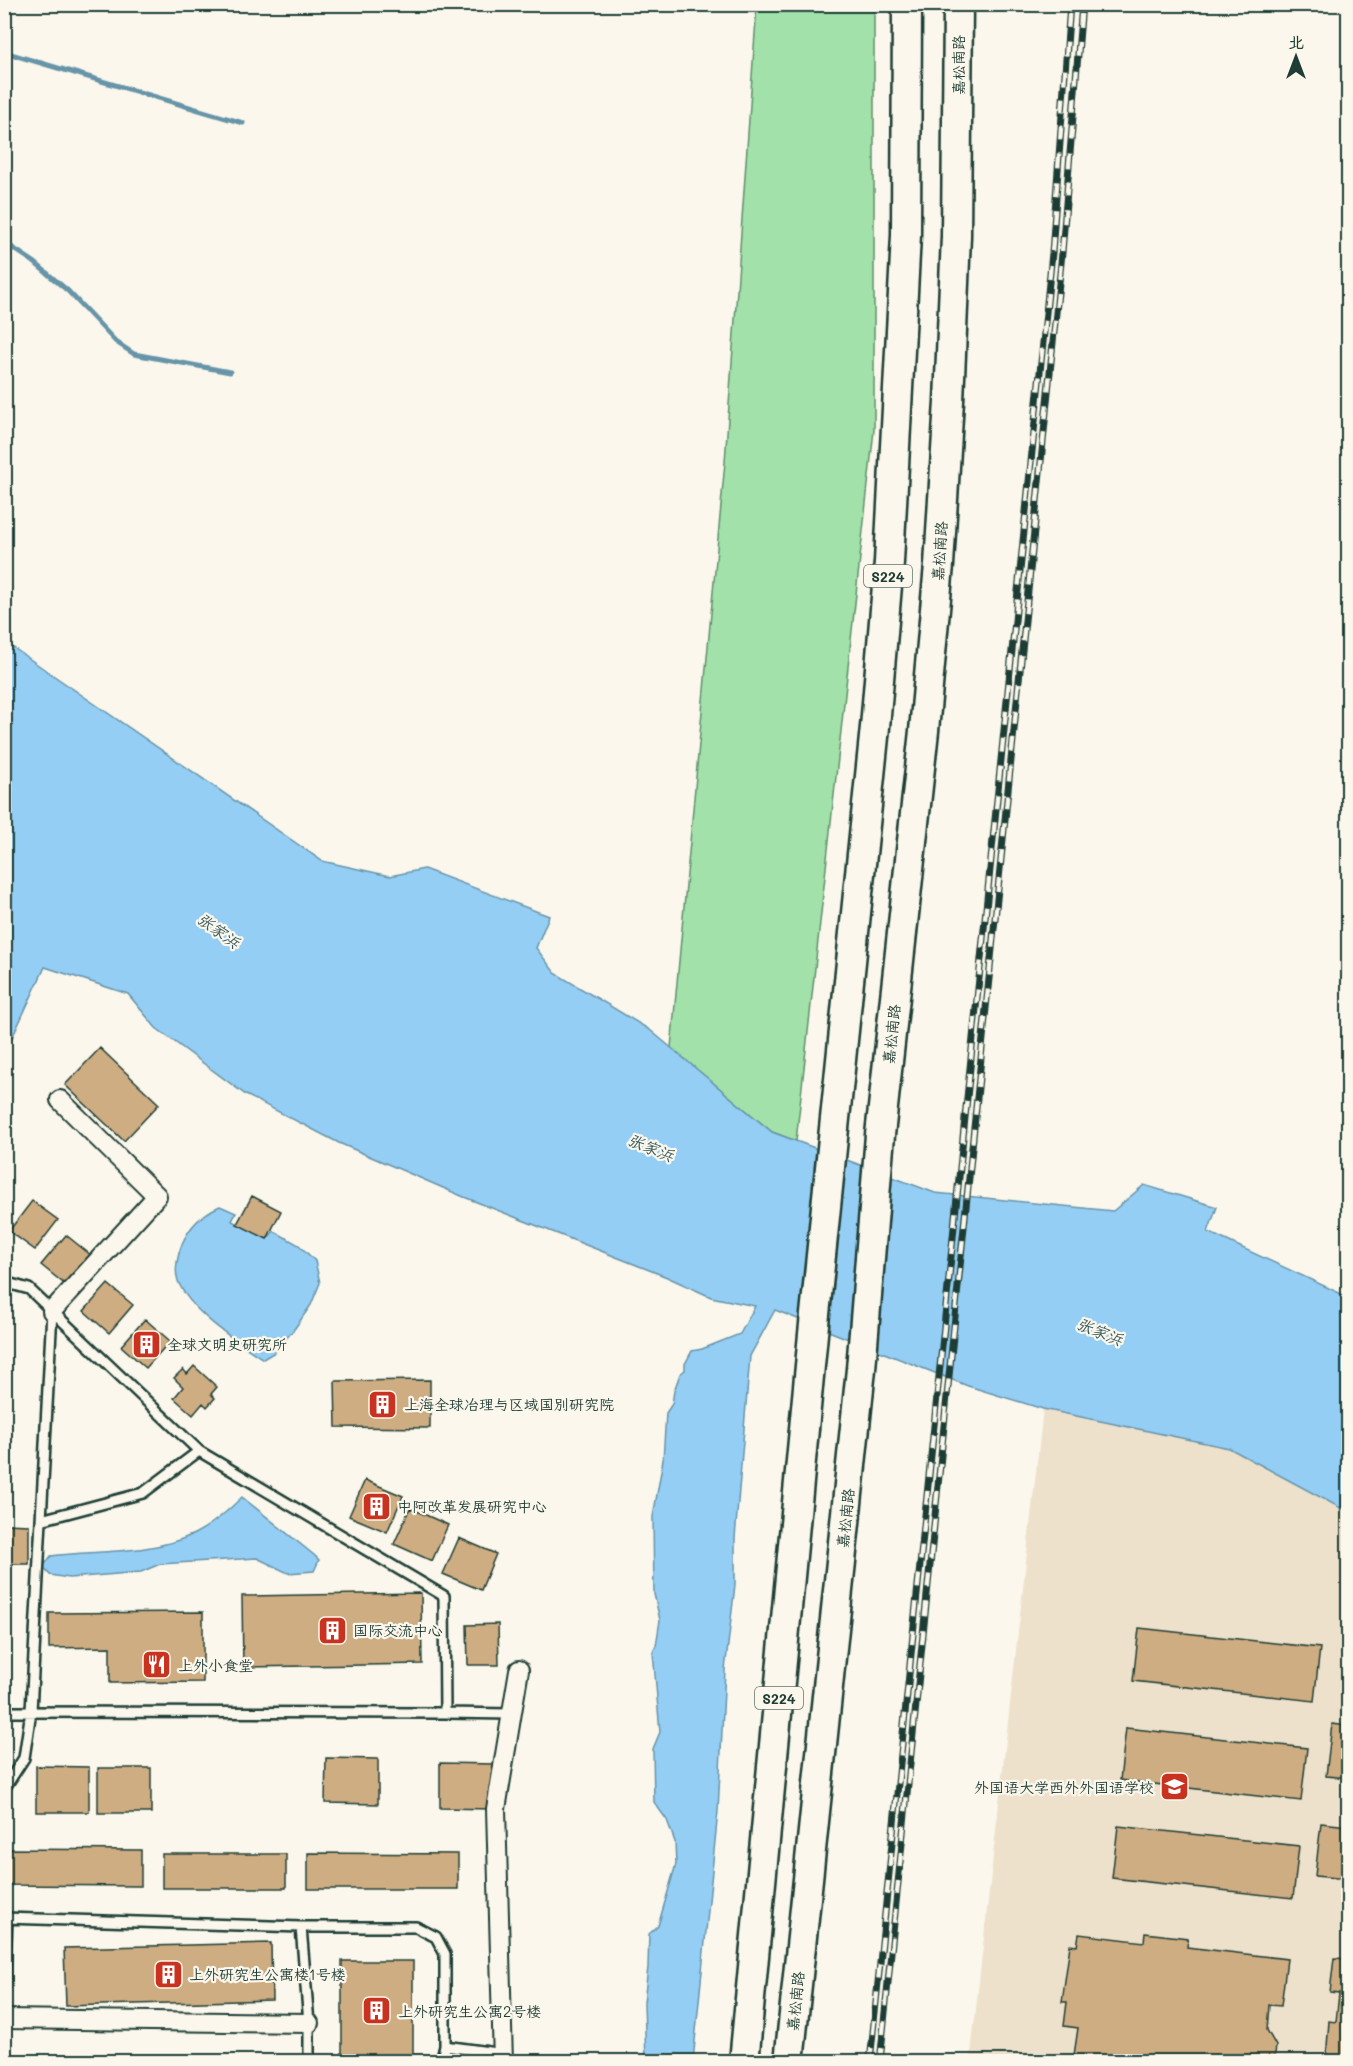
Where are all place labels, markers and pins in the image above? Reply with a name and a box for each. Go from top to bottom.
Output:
building icon: 全球文明史研究所 [130,1328,162,1360]
place label: 全球文明史研究所 [167,1334,287,1354]
building icon: 上海全球冶理与区域国别研究院 [367,1388,399,1420]
place label: 上海全球冶理与区域国别研究院 [404,1394,614,1414]
building icon: 中阿改革发展研究中心 [360,1490,392,1522]
place label: 中阿改革发展研究中心 [397,1496,547,1516]
building icon: 国际交流中心 [316,1614,348,1646]
place label: 国际交流中心 [353,1620,443,1640]
restaurant icon: 上外小食堂 [141,1649,173,1681]
place label: 上外小食堂 [178,1655,253,1675]
school or university icon: 外国语大学西外外国语学校 [1159,1771,1191,1803]
place label: 外国语大学西外外国语学校 [974,1777,1154,1797]
building icon: 上外研究生公寓楼1号楼 [152,1958,184,1990]
place label: 上外研究生公寓楼1号楼 [189,1964,346,1984]
building icon: 上外研究生公寓2号楼 [361,1995,393,2027]
place label: 上外研究生公寓2号楼 [398,2001,541,2021]

